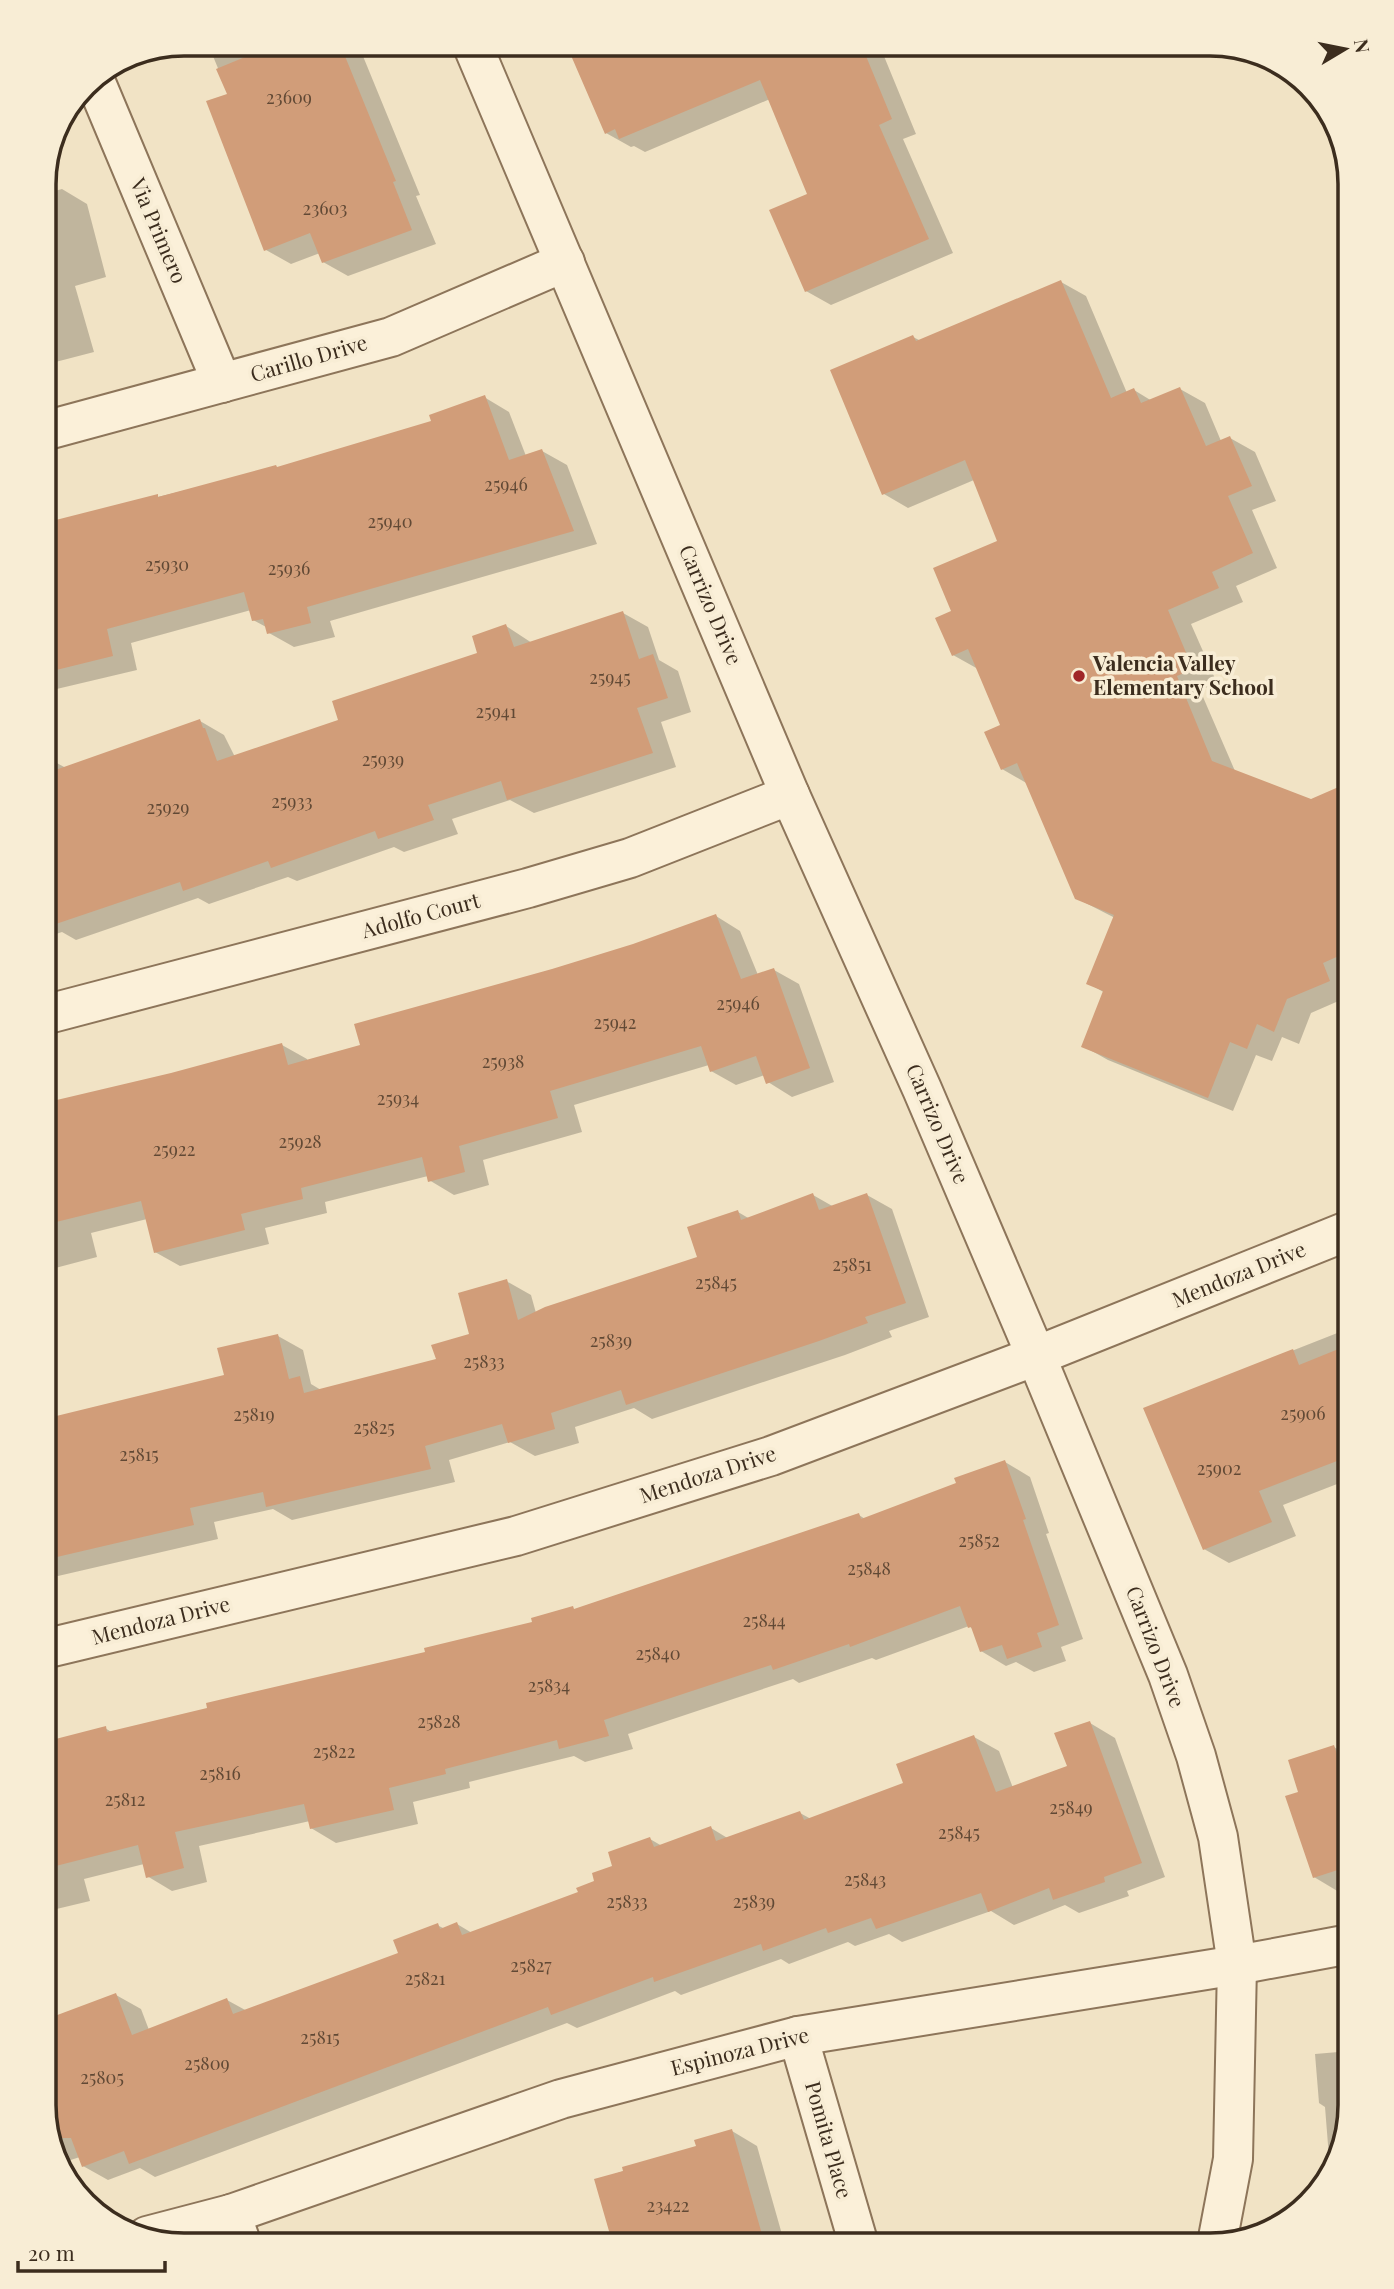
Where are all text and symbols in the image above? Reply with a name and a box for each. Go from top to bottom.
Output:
north arrow [1310,14,1380,84]
text: N [1349,37,1377,55]
house number: 23609 [266,85,312,109]
street label: Via Primero [125,172,195,287]
house number: 23603 [303,196,347,220]
street label: Carillo Drive [247,327,370,387]
house number: 25946 [484,472,528,496]
house number: 25940 [368,509,412,533]
street label: Carrizo Drive [674,540,750,669]
house number: 25930 [145,552,189,576]
house number: 25936 [268,556,310,580]
place label: Valencia Valley Elementary School [1092,648,1275,700]
house number: 25945 [589,665,631,689]
marker: Valencia Valley Elementary School [1071,668,1087,684]
house number: 25941 [476,699,517,723]
house number: 25939 [362,747,404,771]
house number: 25933 [271,789,313,813]
house number: 25929 [146,795,190,819]
street label: Adolfo Court [357,885,483,944]
house number: 25946 [716,991,760,1015]
house number: 25942 [594,1010,636,1034]
house number: 25938 [482,1049,524,1073]
street label: Carrizo Drive [901,1059,977,1188]
house number: 25934 [377,1086,419,1110]
house number: 25928 [278,1129,322,1153]
house number: 25922 [153,1137,195,1161]
street label: Mendoza Drive [1167,1234,1309,1313]
house number: 25851 [832,1252,872,1276]
house number: 25845 [695,1270,737,1294]
house number: 25839 [590,1328,632,1352]
house number: 25833 [463,1349,505,1373]
house number: 25906 [1280,1401,1326,1425]
house number: 25819 [233,1402,275,1426]
house number: 25825 [353,1415,395,1439]
street label: Mendoza Drive [636,1438,779,1508]
house number: 25815 [119,1442,159,1466]
house number: 25902 [1197,1456,1241,1480]
house number: 25852 [958,1528,1000,1552]
house number: 25848 [847,1556,891,1580]
street label: Carrizo Drive [1121,1582,1193,1711]
street label: Mendoza Drive [88,1588,233,1650]
house number: 25844 [742,1608,786,1632]
house number: 25840 [635,1641,681,1665]
house number: 25834 [528,1673,570,1697]
house number: 25828 [417,1709,461,1733]
house number: 25822 [313,1739,355,1763]
house number: 25816 [199,1761,241,1785]
house number: 25812 [105,1787,145,1811]
house number: 25849 [1049,1795,1093,1819]
house number: 25845 [938,1820,980,1844]
house number: 25843 [844,1867,886,1891]
house number: 25833 [606,1889,648,1913]
house number: 25839 [733,1889,775,1913]
house number: 25827 [510,1953,552,1977]
house number: 25821 [405,1966,446,1990]
street label: Espinoza Drive [668,2019,812,2081]
house number: 25815 [300,2025,340,2049]
house number: 25809 [184,2051,230,2075]
house number: 25805 [80,2065,124,2089]
street label: Pomita Place [800,2078,860,2201]
house number: 23422 [647,2193,689,2217]
scale bar [18,2230,164,2274]
text: 20 m [28,2238,75,2266]

